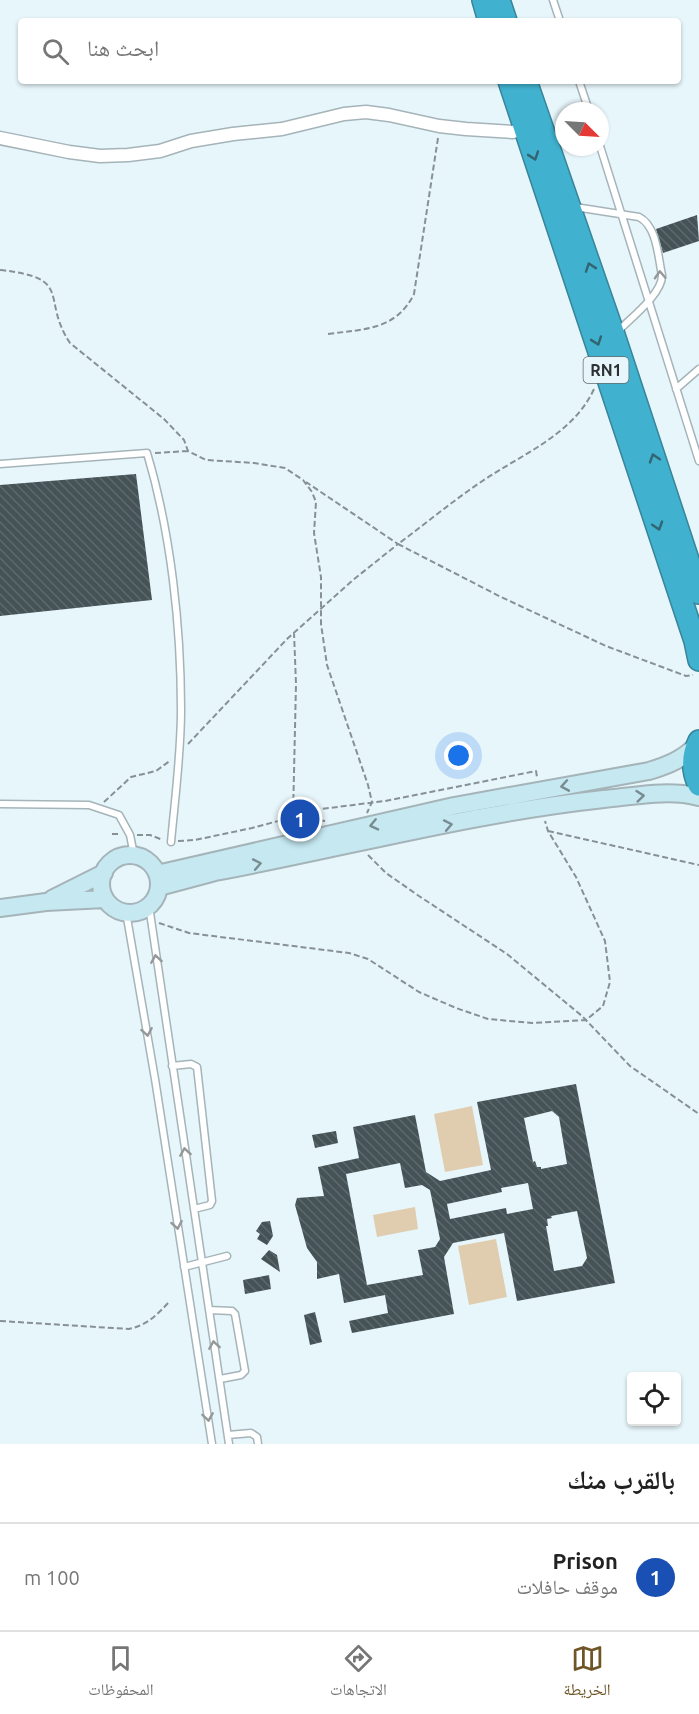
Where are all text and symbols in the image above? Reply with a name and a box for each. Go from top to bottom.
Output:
search box [18,18,681,84]
icon: search [39,35,72,68]
text: ابحث هنا [87,35,159,60]
north arrow [555,102,609,156]
one-way arrow [527,151,540,161]
one-way arrow [584,263,597,273]
one-way arrow [654,270,667,279]
one-way arrow [589,335,602,346]
road number: RN1 [584,357,628,383]
one-way arrow [649,453,662,464]
one-way arrow [650,520,663,531]
your location [444,741,473,770]
one-way arrow [560,779,570,792]
one-way arrow [636,790,645,802]
pin: 1 [280,796,320,842]
one-way arrow [369,818,379,831]
one-way arrow [442,819,452,832]
one-way arrow [251,858,261,871]
one-way arrow [150,954,163,964]
one-way arrow [140,1027,153,1037]
one-way arrow [180,1147,192,1156]
one-way arrow [170,1219,183,1229]
one-way arrow [209,1340,221,1349]
map controls [627,1372,681,1426]
button: locate [627,1372,681,1426]
one-way arrow [201,1413,213,1422]
text: بالقرب منك [567,1465,675,1494]
text: Prison [552,1548,618,1573]
text: 100 m [24,1566,80,1589]
text: 1 [650,1566,661,1589]
text: موقف حافلات [516,1575,618,1598]
tab: المحفوظات [88,1642,153,1705]
tab: الاتجاهات [330,1642,387,1705]
tab: الخريطة [564,1642,611,1705]

